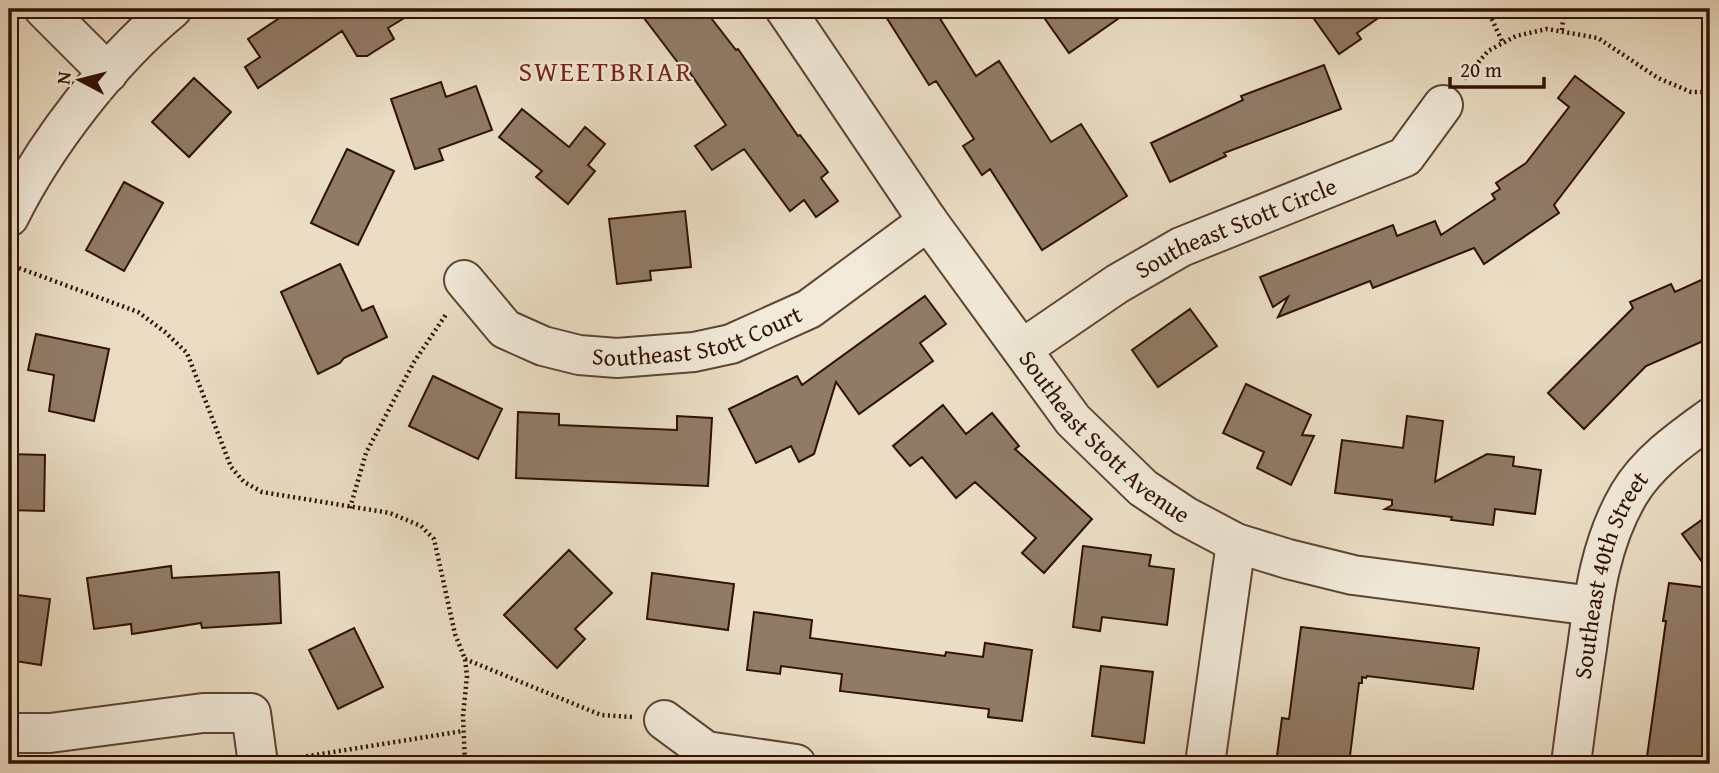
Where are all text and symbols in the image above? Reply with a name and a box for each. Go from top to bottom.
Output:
north arrow [46,46,116,116]
scale bar [1450,46,1544,90]
district label: SWEETBRIAR [518,50,694,91]
text: 20 m [1460,54,1502,85]
text: N [48,70,78,86]
street label: Southeast Stott Circle [1128,168,1342,287]
street label: Southeast Stott Court [591,296,808,375]
street label: Southeast Stott Avenue [1011,343,1197,532]
street label: Southeast 40th Street [1565,463,1657,681]

